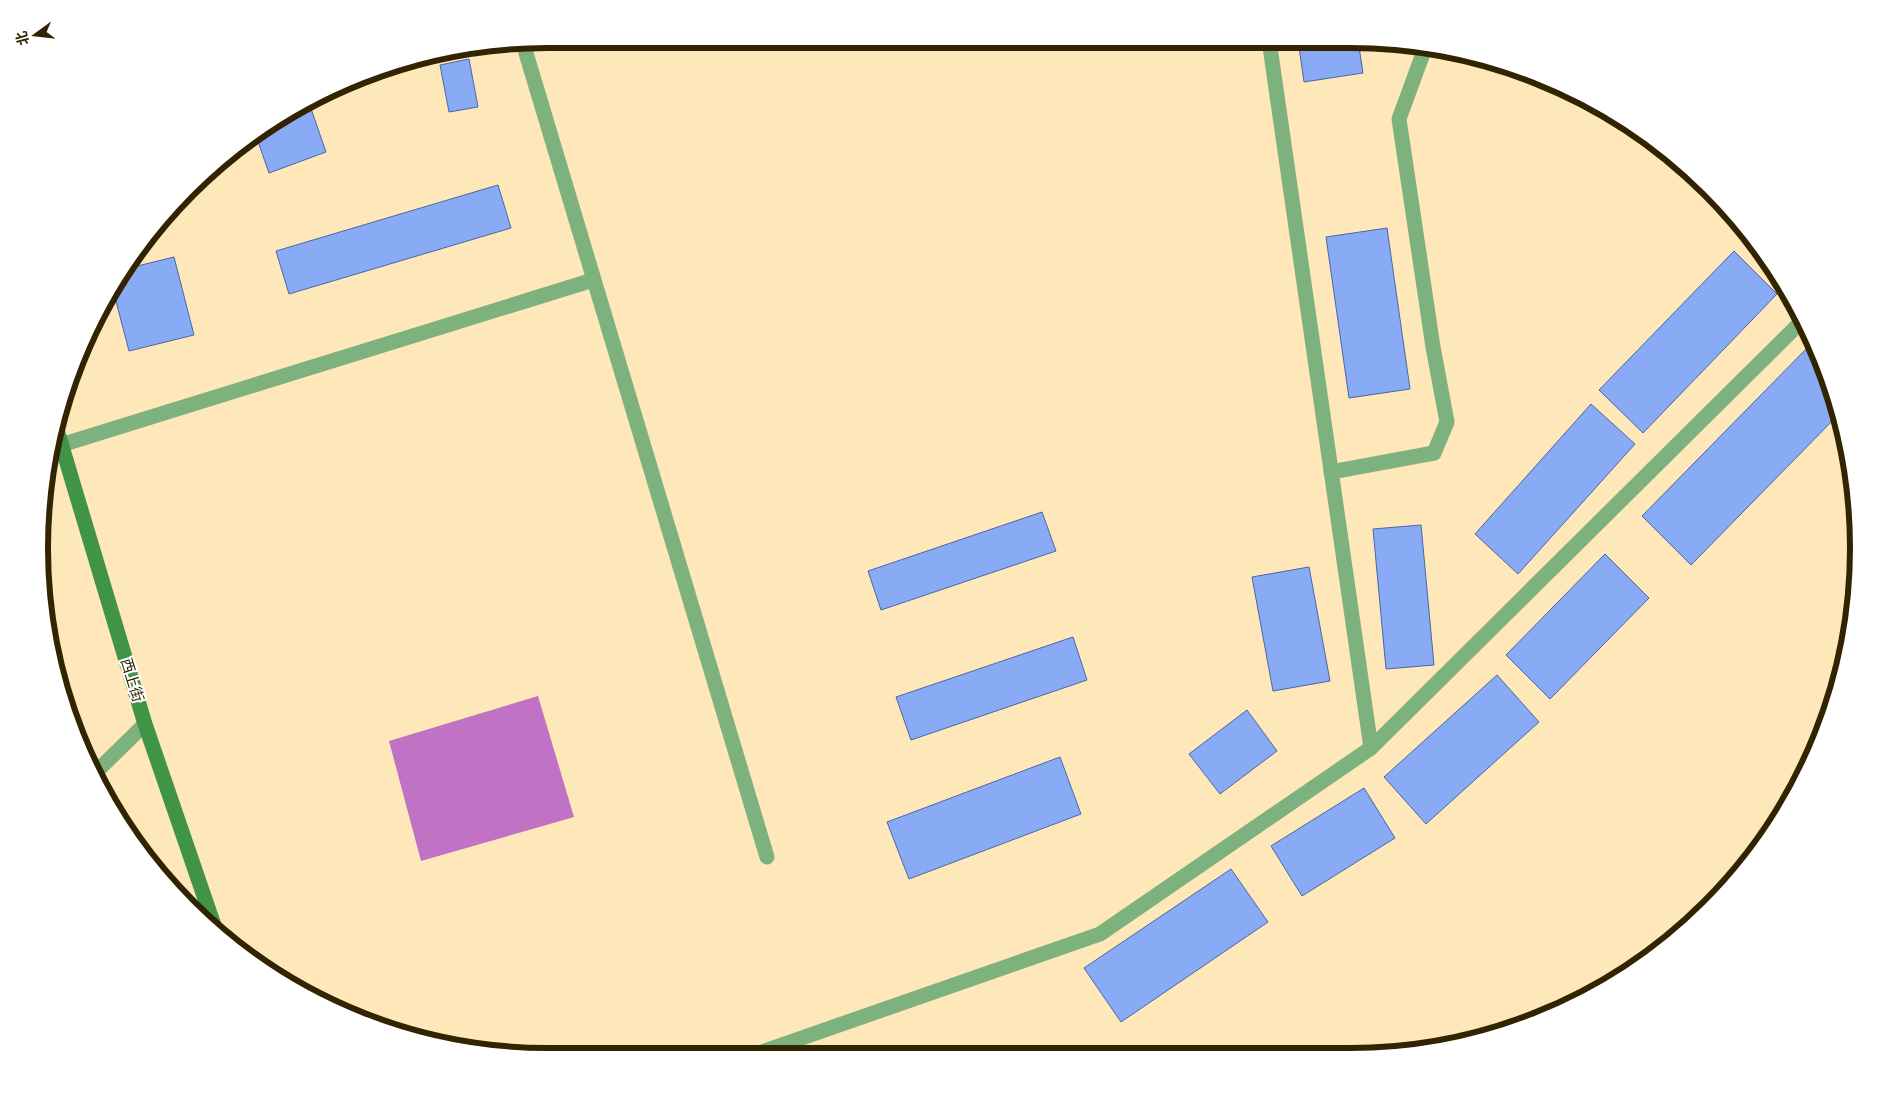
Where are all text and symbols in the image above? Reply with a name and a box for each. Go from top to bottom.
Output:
north arrow [10,10,60,60]
text: 北 [12,30,32,47]
street label: 西上街 [118,656,148,704]

